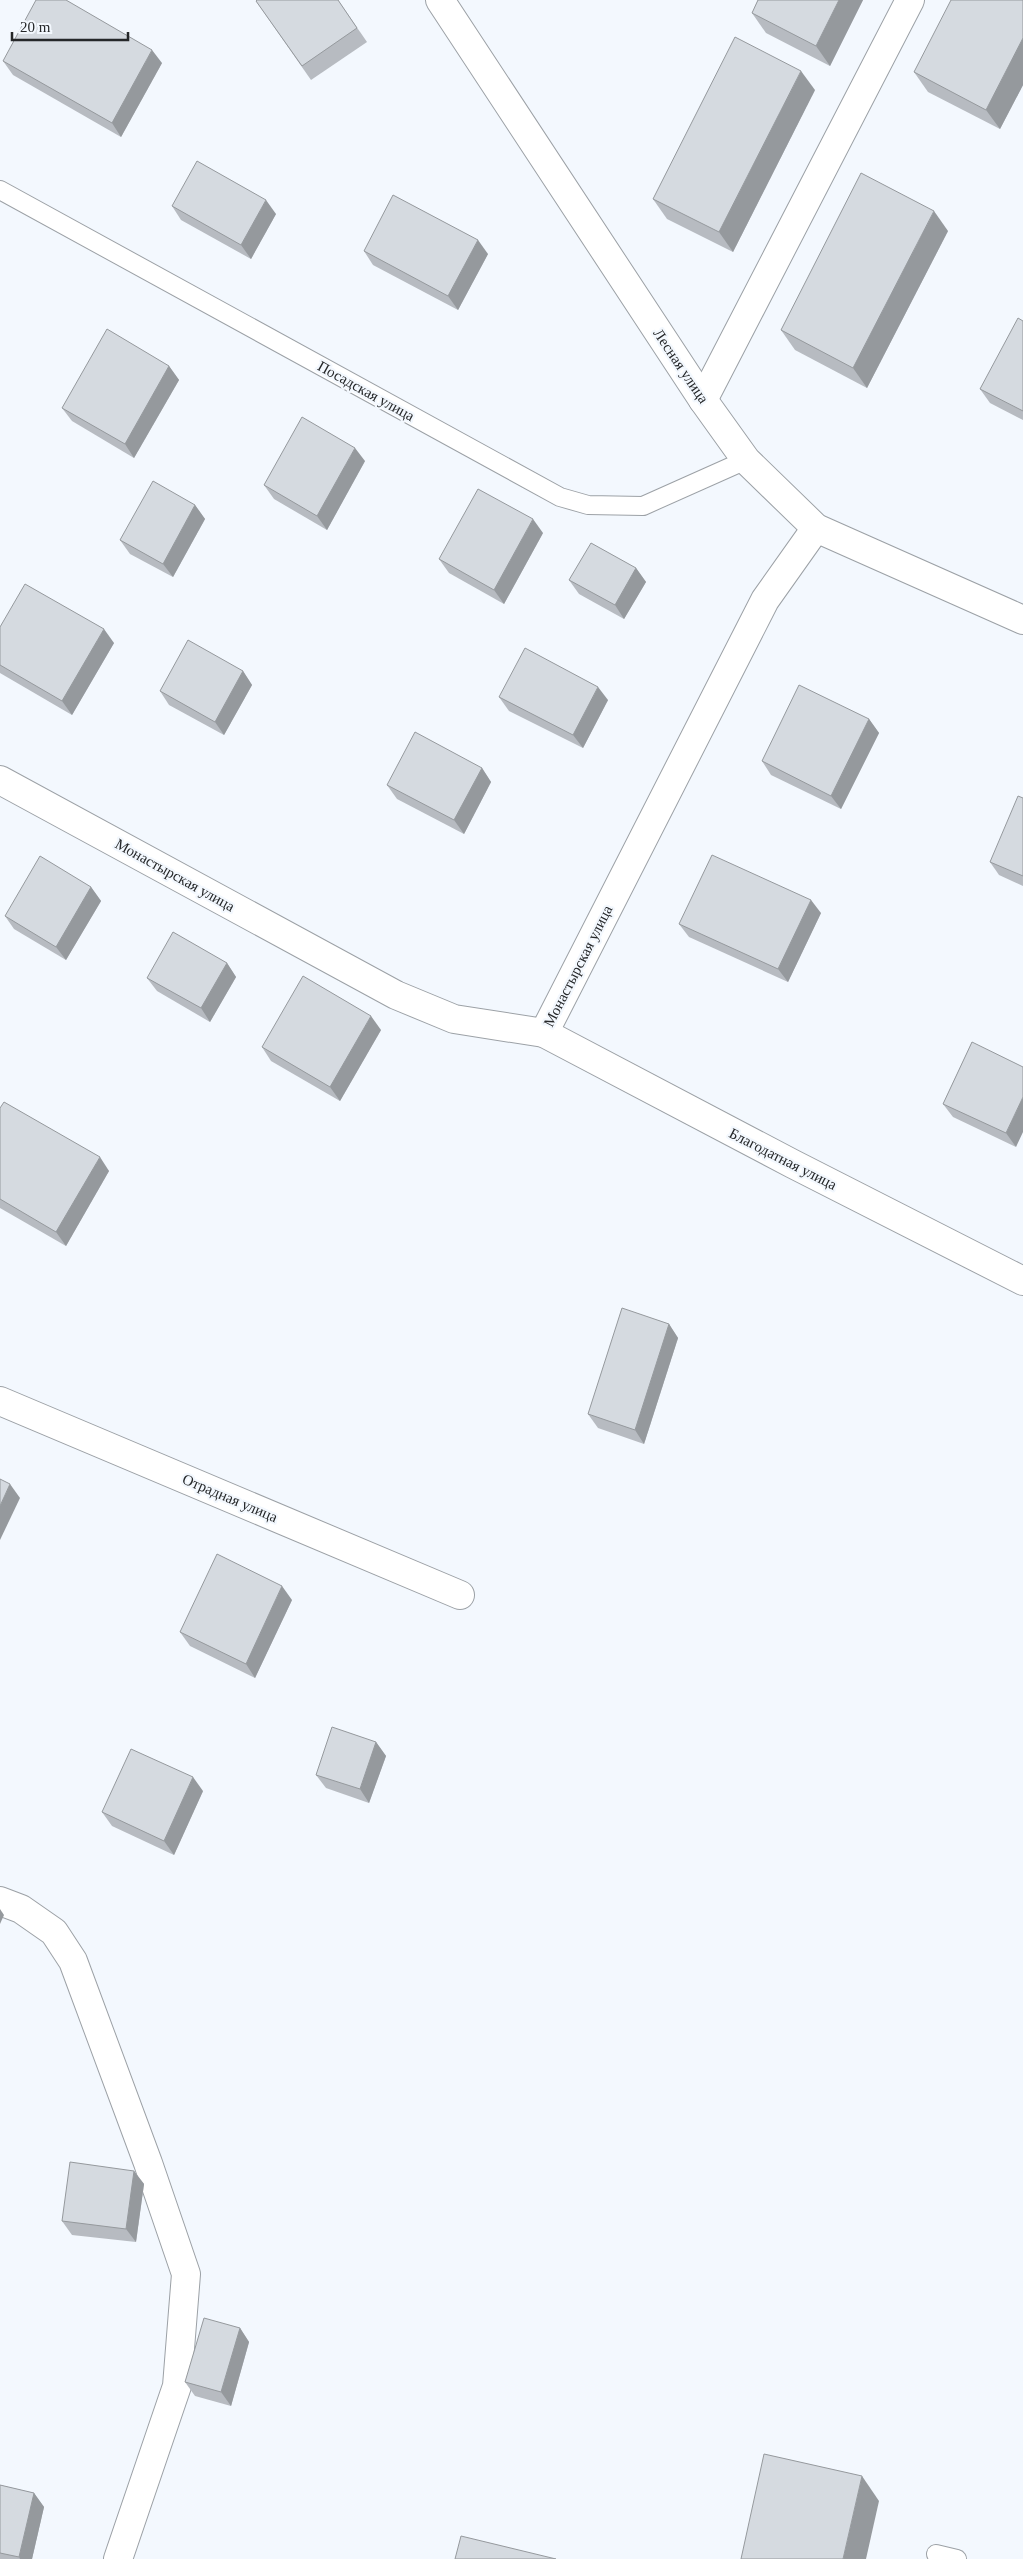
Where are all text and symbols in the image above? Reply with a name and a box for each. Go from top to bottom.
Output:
scale bar [12,10,129,42]
text: 20 m [20,19,51,35]
street label: Лесная улица [650,326,712,406]
street label: Посадская улица [315,358,417,424]
street label: Монастырская улица [113,836,238,915]
street label: Монастырская улица [540,902,616,1029]
street label: Благодатная улица [727,1125,840,1193]
street label: Отрадная улица [180,1471,280,1525]

